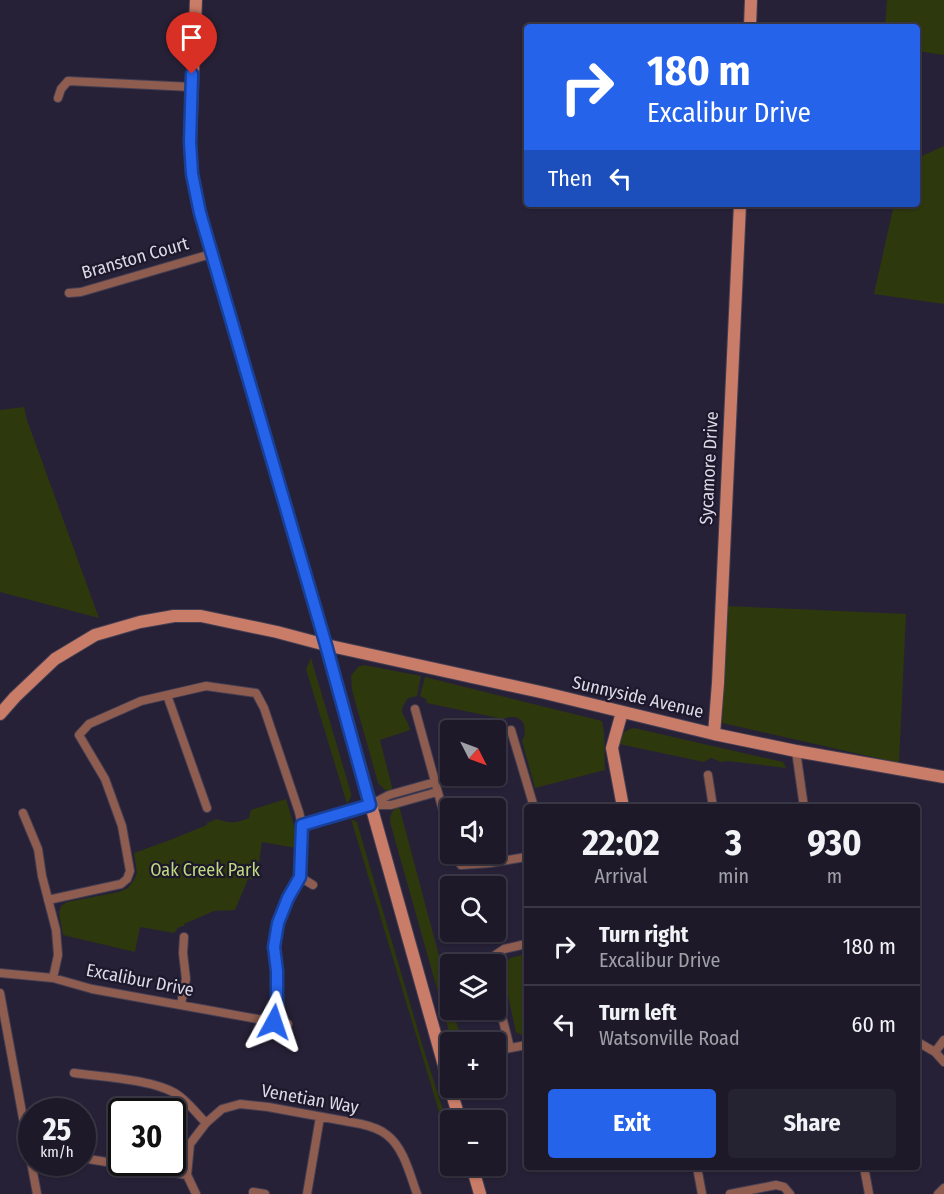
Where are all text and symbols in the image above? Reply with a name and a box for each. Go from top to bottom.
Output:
pin [166,12,217,74]
icon: arrive [175,21,208,54]
text: 180 m [647,46,751,96]
icon: right [548,48,626,126]
text: Excalibur Drive [647,97,811,129]
icon: left [604,162,637,195]
text: Then [548,165,592,192]
street label: Branston Court [79,232,191,284]
street label: Sycamore Drive [695,411,723,525]
street label: Sunnyside Avenue [570,671,706,723]
north arrow [440,720,506,786]
map controls [440,720,506,1176]
button: sound [440,798,506,864]
text: 22:02 [582,821,660,865]
text: 3 [725,821,742,865]
text: 930 [807,821,862,865]
park label: Oak Creek Park [150,859,260,881]
text: Arrival [594,864,648,888]
text: min [718,864,749,888]
text: m [827,864,842,888]
button: search [440,876,506,942]
text: Turn right [599,921,688,948]
icon: right [548,930,581,963]
text: 180 m [843,933,896,960]
text: Excalibur Drive [599,948,720,972]
button: layers [440,954,506,1020]
street label: Excalibur Drive [84,959,196,1001]
position arrow [242,990,306,1054]
text: Turn left [599,999,677,1026]
icon: left [548,1008,581,1041]
text: 60 m [852,1011,896,1038]
text: Watsonville Road [599,1026,740,1050]
button: + [440,1032,506,1098]
street label: Venetian Way [260,1080,360,1118]
button: Exit [548,1089,716,1158]
button: Share [728,1089,896,1158]
speed limit sign: 30 [108,1098,186,1176]
button: − [440,1110,506,1176]
text: 25 [43,1112,71,1148]
text: km/h [40,1143,74,1161]

